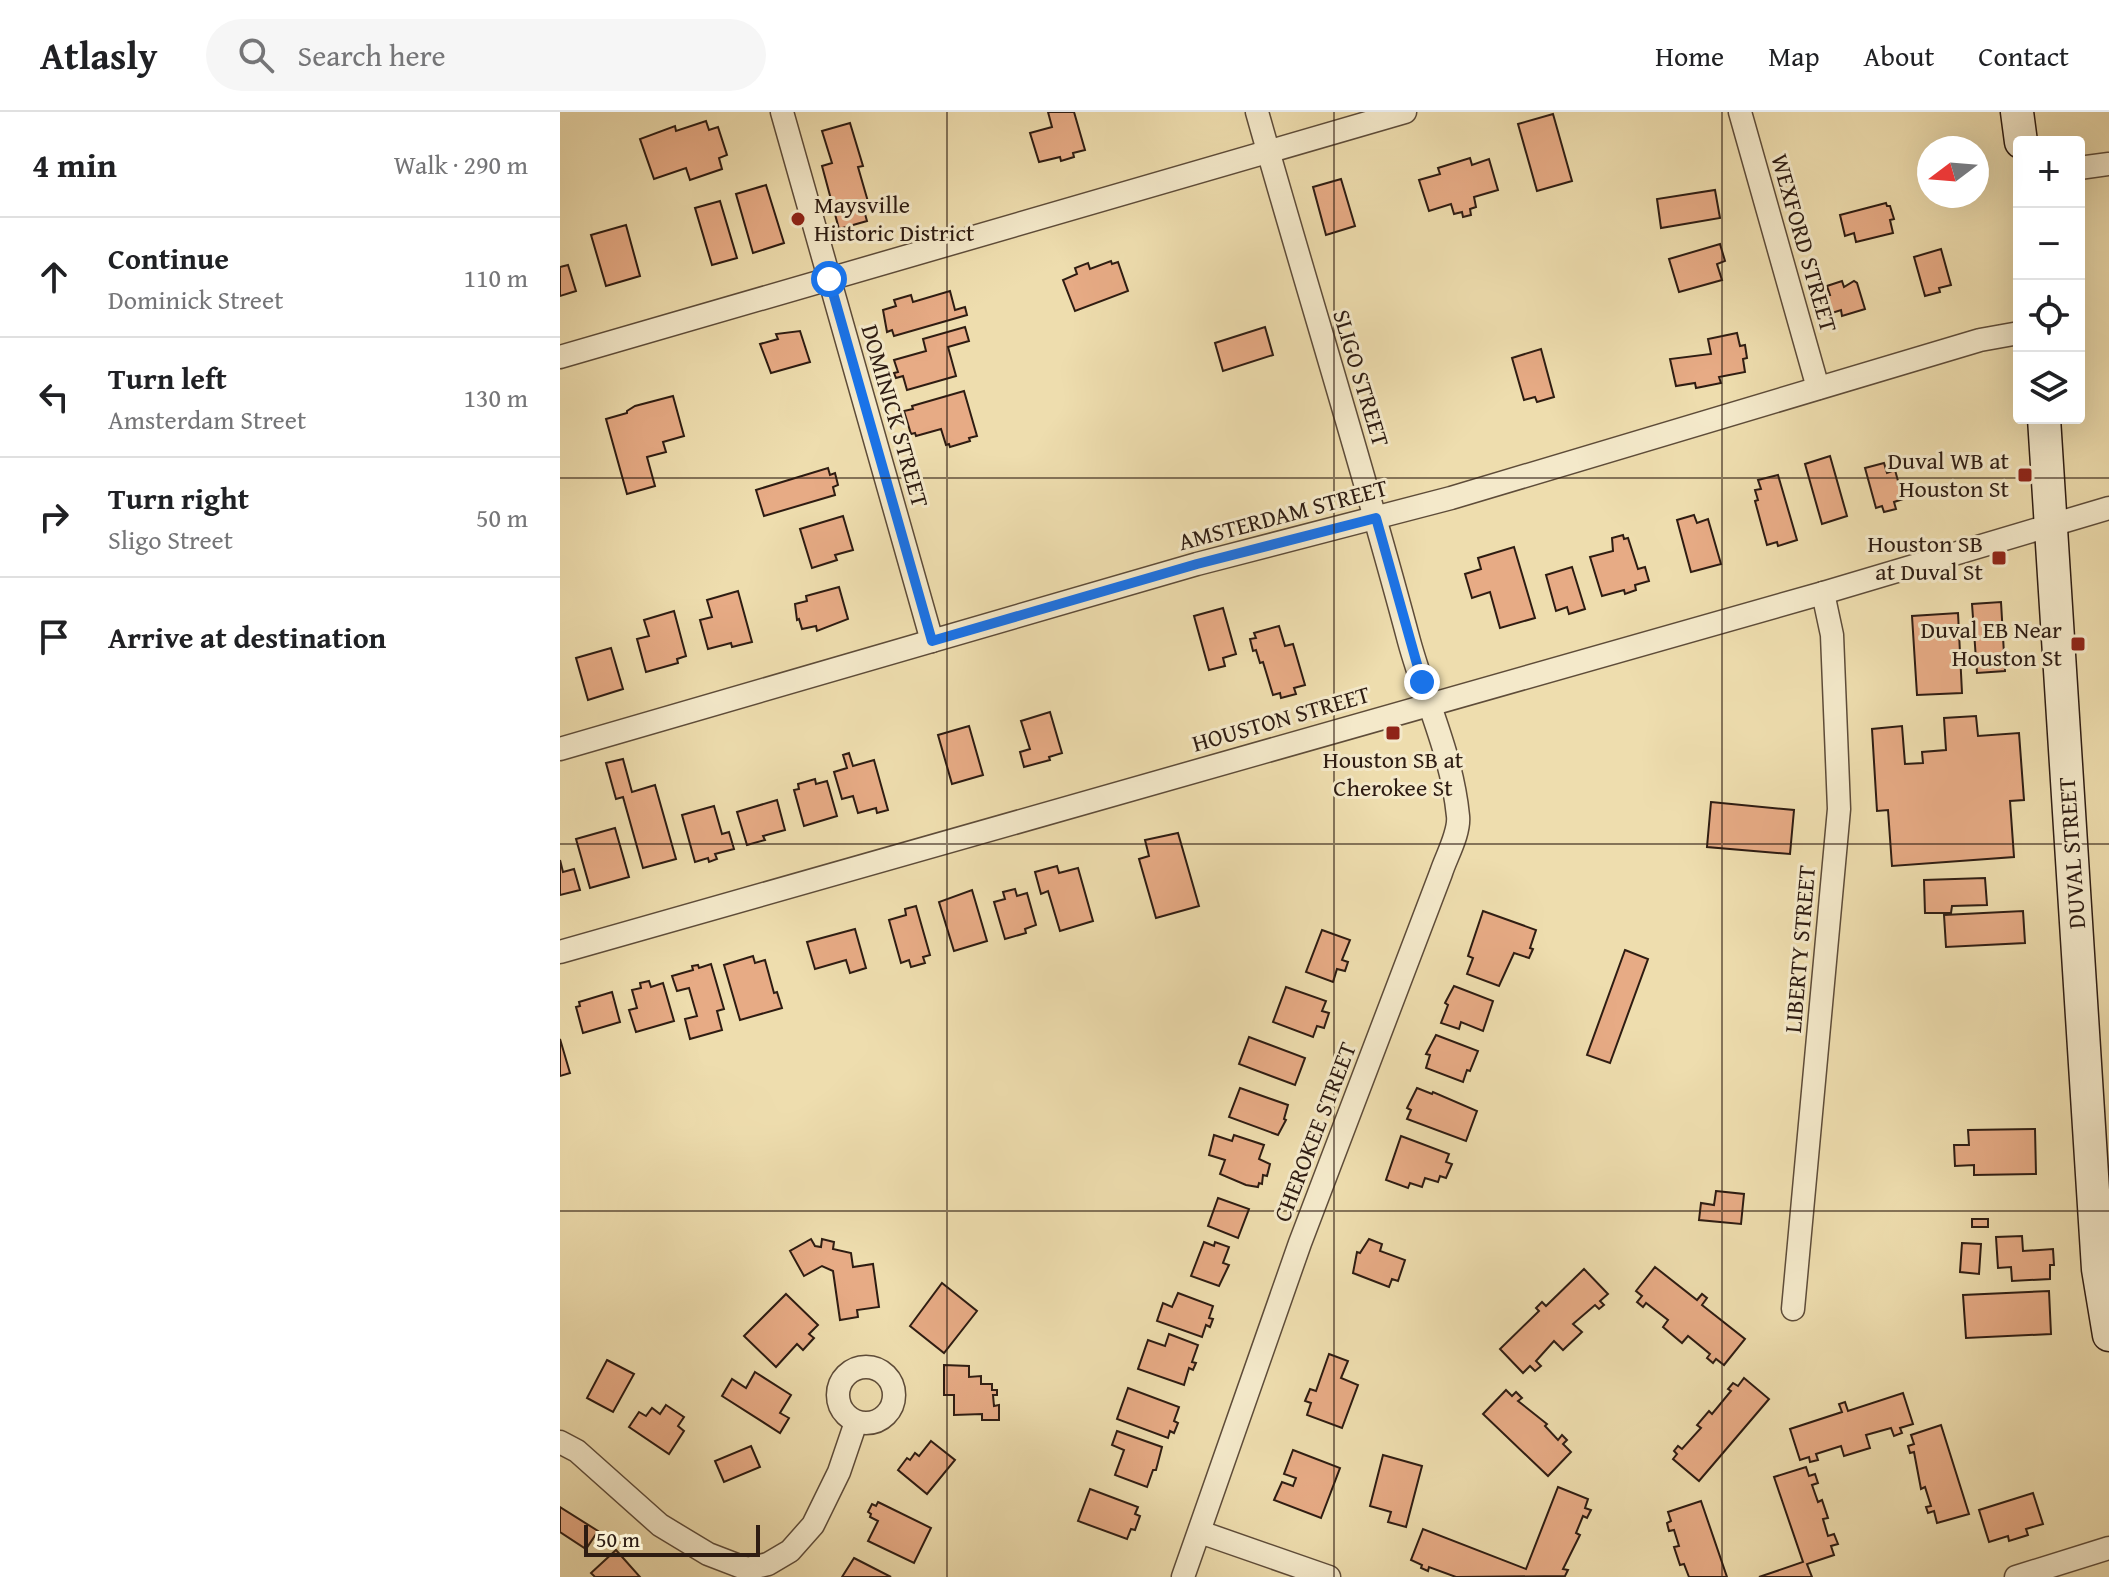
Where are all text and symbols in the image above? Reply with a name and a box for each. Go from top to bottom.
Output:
search box [206,19,766,91]
text: Atlasly [40,27,158,83]
icon: search [234,33,278,77]
text: Search here [298,33,446,77]
text: Home [1655,35,1724,76]
text: Map [1768,35,1820,76]
text: About [1864,35,1934,76]
text: Contact [1978,35,2069,76]
north arrow [1917,136,1989,208]
map controls [2013,136,2085,424]
button: + [2013,136,2085,208]
text: 4 min [32,140,117,189]
text: Walk · 290 m [394,145,528,184]
street label: WEXFORD STREET [1762,150,1847,336]
place label: Maysville Historic District [814,187,975,250]
button: − [2013,208,2085,280]
marker: Maysville Historic District [789,210,807,228]
text: Continue [108,236,229,280]
icon: ahead [32,255,76,299]
text: 110 m [463,258,528,297]
route start [811,261,847,297]
text: Dominick Street [108,280,283,319]
button: locate [2013,280,2085,352]
street label: SLIGO STREET [1324,305,1399,451]
street label: DOMINICK STREET [853,320,938,511]
button: layers [2013,352,2085,424]
text: Turn left [108,356,227,400]
icon: left [32,375,76,419]
text: 130 m [463,378,528,417]
text: Amsterdam Street [108,400,306,439]
place label: Duval WB at Houston St [1887,443,2010,506]
marker: Duval WB at Houston St [2016,466,2034,484]
street label: AMSTERDAM STREET [1174,470,1391,559]
text: Turn right [108,476,249,520]
icon: right [32,495,76,539]
text: 50 m [476,498,528,537]
text: Sligo Street [108,520,233,559]
place label: Houston SB at Duval St [1868,526,1984,589]
marker: Houston SB at Duval St [1990,549,2008,567]
place label: Duval EB Near Houston St [1920,612,2063,675]
icon: arrive [32,615,76,659]
text: Arrive at destination [108,615,386,659]
marker: Duval EB Near Houston St [2069,635,2087,653]
route end [1404,664,1440,700]
street label: HOUSTON STREET [1188,676,1374,761]
marker: Houston SB at Cherokee St [1384,724,1402,742]
place label: Houston SB at Cherokee St [1323,742,1464,805]
street label: DUVAL STREET [2049,776,2094,930]
street label: LIBERTY STREET [1775,864,1824,1034]
street label: CHEROKEE STREET [1264,1037,1365,1227]
scale bar [584,1521,760,1557]
text: 50 m [596,1523,640,1555]

